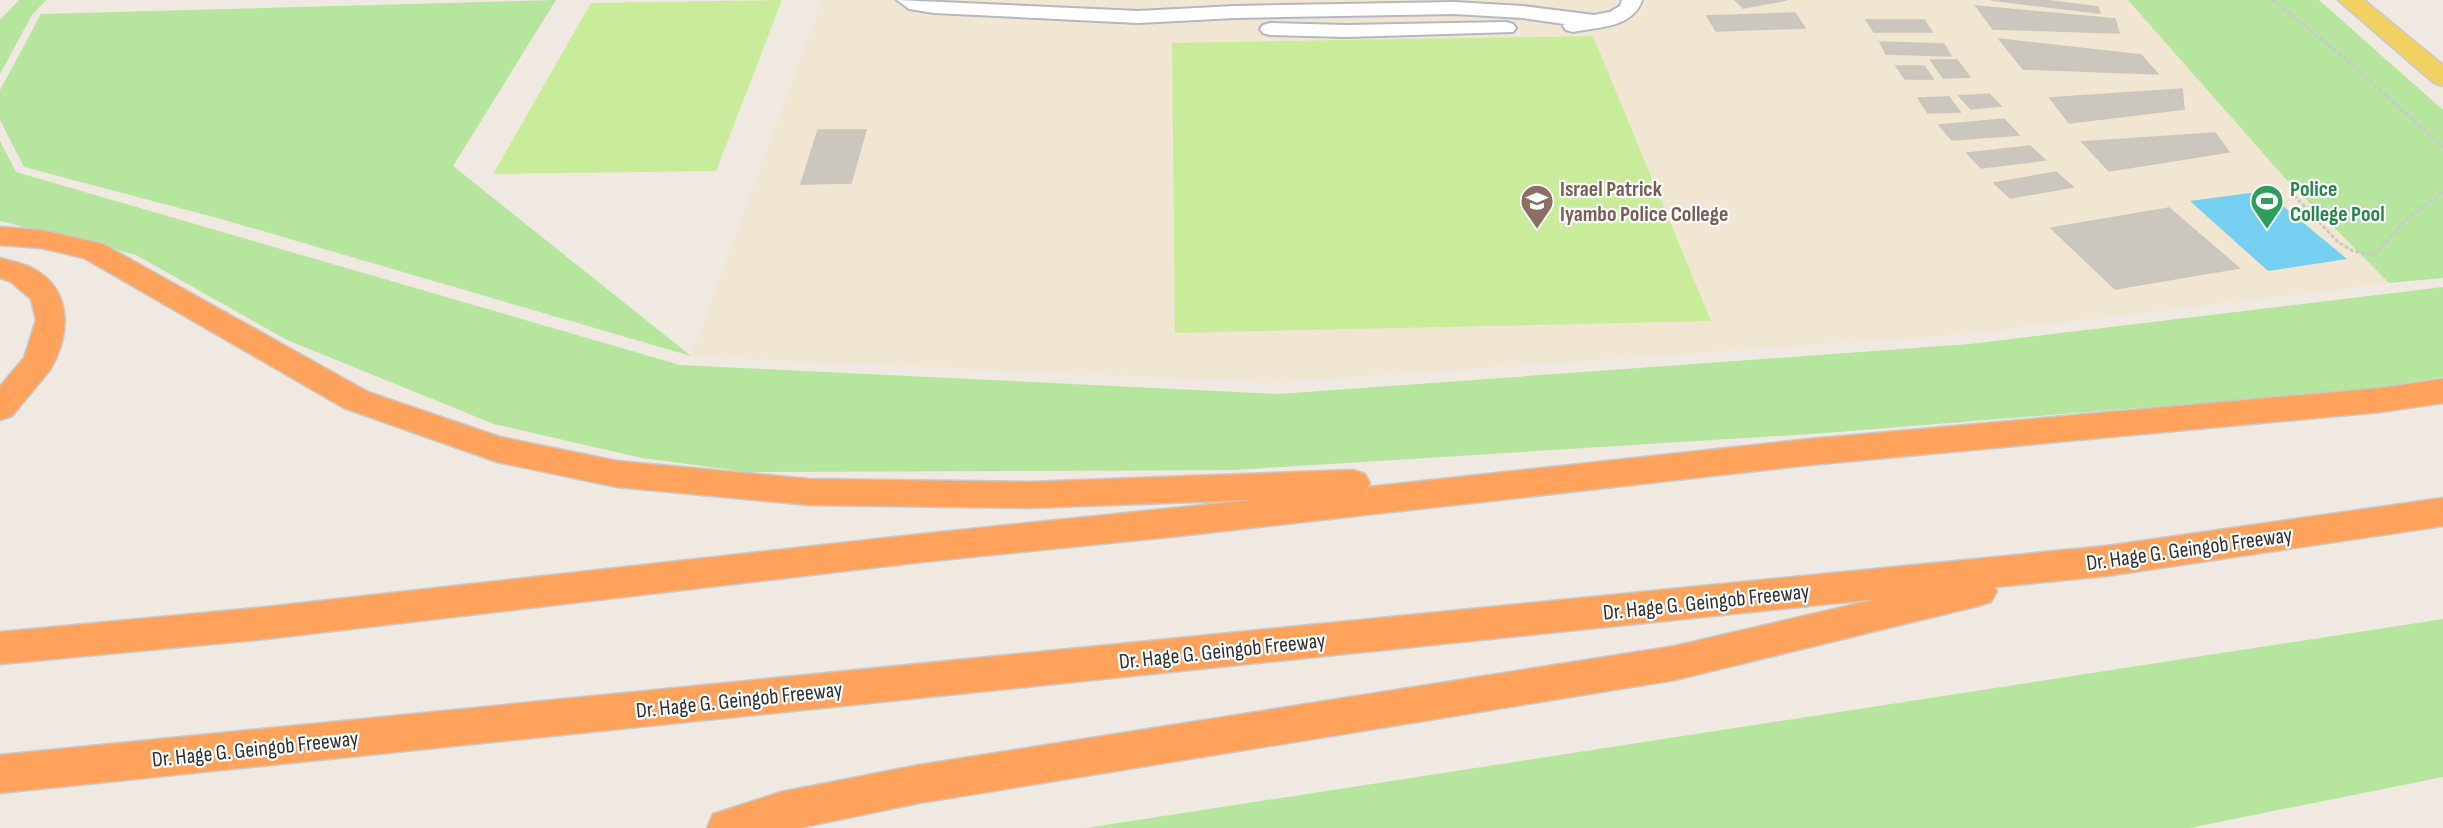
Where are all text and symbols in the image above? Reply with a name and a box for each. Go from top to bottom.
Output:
place label: Israel Patrick Iyambo Police College [1560,176,1728,228]
place label: Police College Pool [2290,176,2385,228]
school or university icon: Israel Patrick Iyambo Police College [1519,183,1555,230]
sports icon: Police College Pool [2249,183,2285,230]
street label: Dr. Hage G. Geingob Freeway [2085,522,2294,577]
street label: Dr. Hage G. Geingob Freeway [1602,578,1811,627]
street label: Dr. Hage G. Geingob Freeway [1118,627,1327,676]
street label: Dr. Hage G. Geingob Freeway [635,676,844,725]
street label: Dr. Hage G. Geingob Freeway [151,725,360,774]

